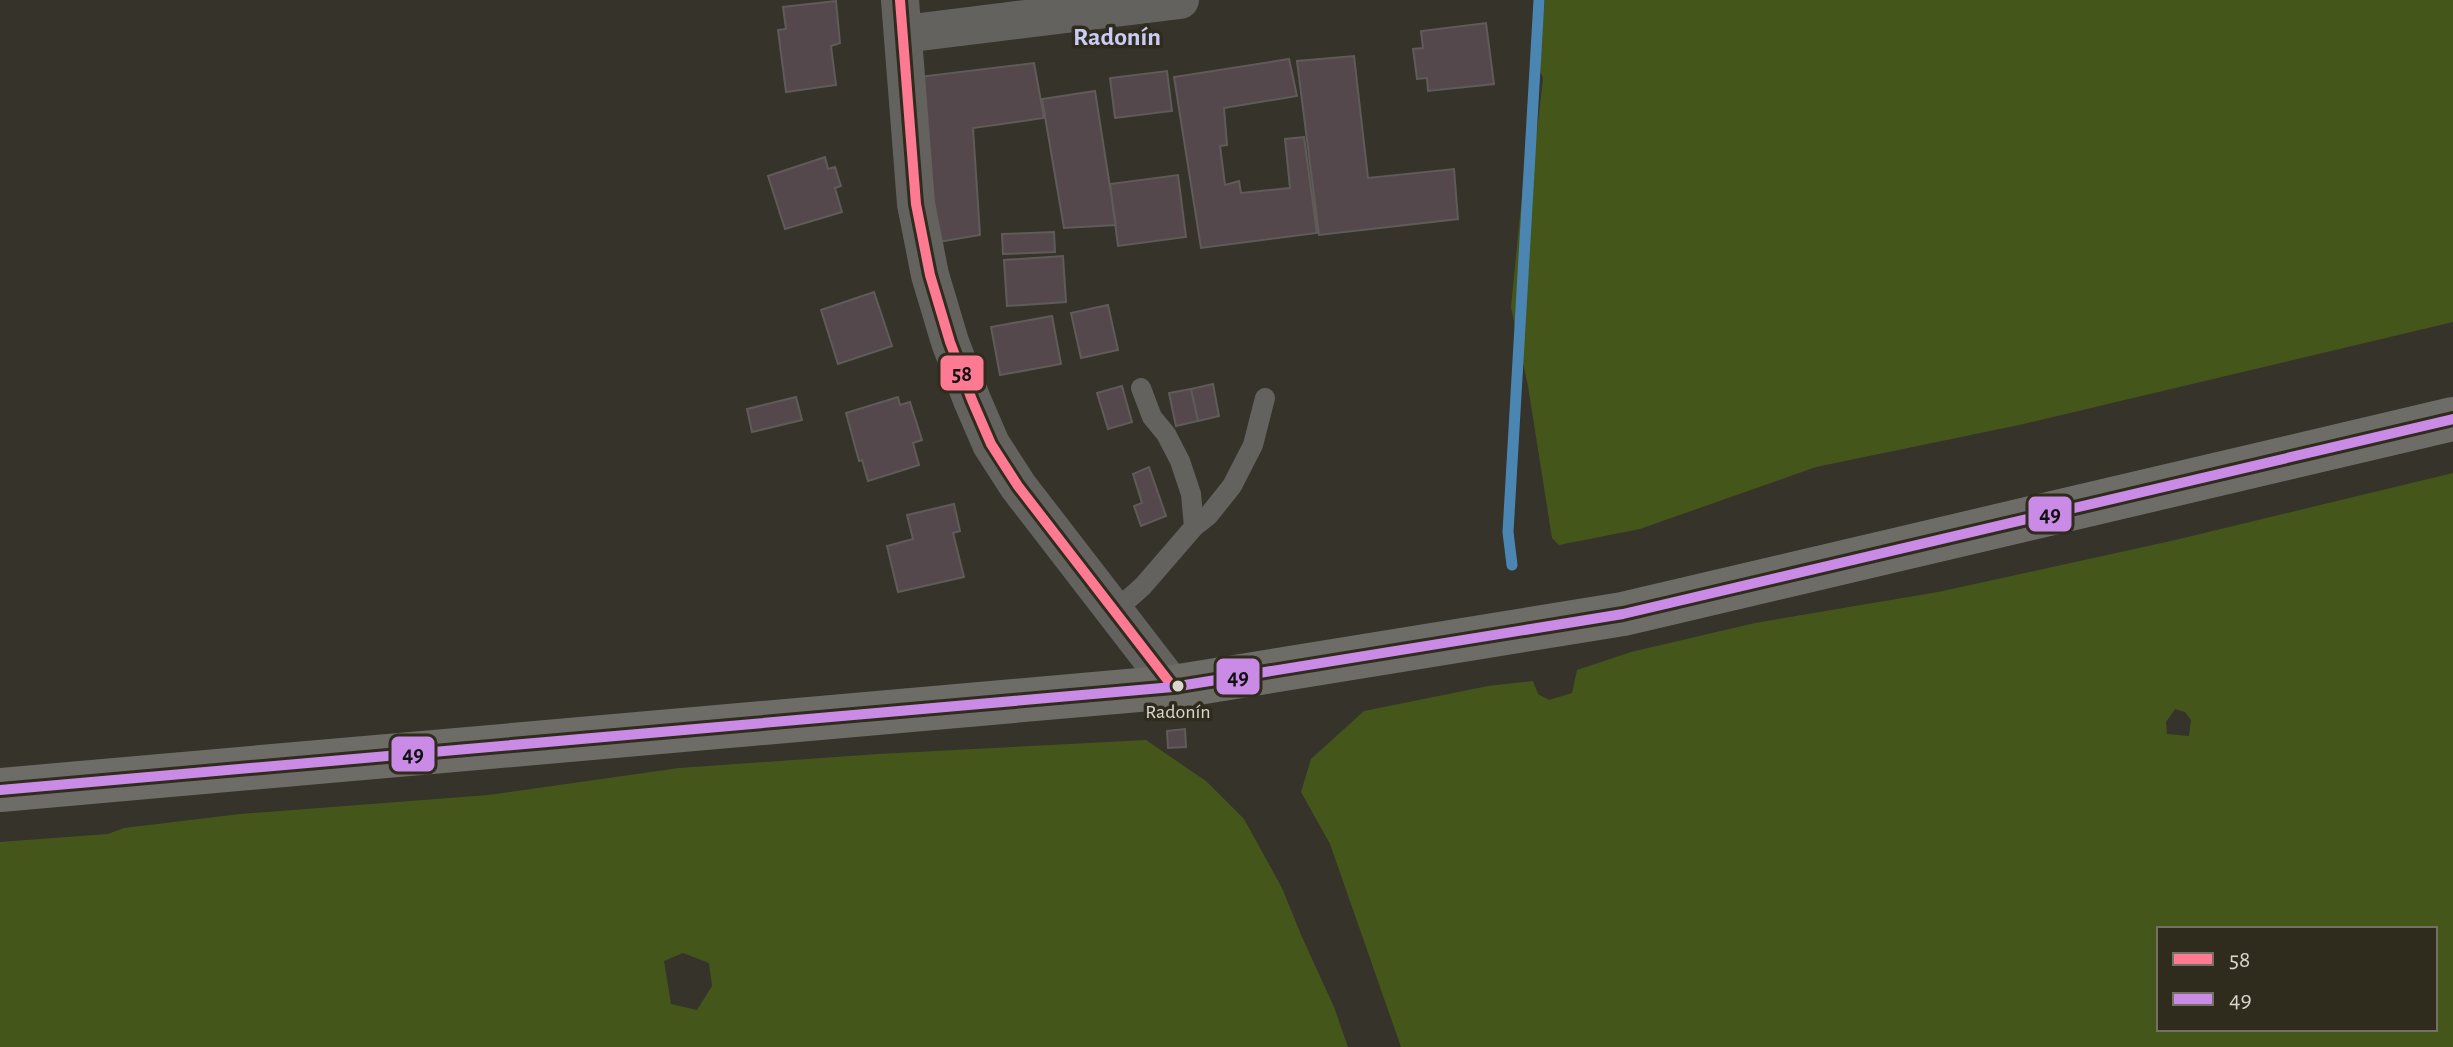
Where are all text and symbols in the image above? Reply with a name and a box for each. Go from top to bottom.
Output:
district label: Radonín [1073,24,1161,50]
line badge: 58 [939,354,985,392]
text: 58 [952,363,972,385]
line badge: 49 [2027,495,2073,533]
text: 49 [2039,503,2061,525]
line badge: 49 [1215,657,1261,696]
text: 49 [1227,666,1249,688]
marker: Radonín [1170,678,1186,694]
place label: Radonín [1145,702,1211,722]
line badge: 49 [390,735,436,773]
text: 49 [402,743,424,765]
legend [2157,927,2437,1031]
text: 58 [2229,948,2250,972]
text: 49 [2229,988,2252,1012]

